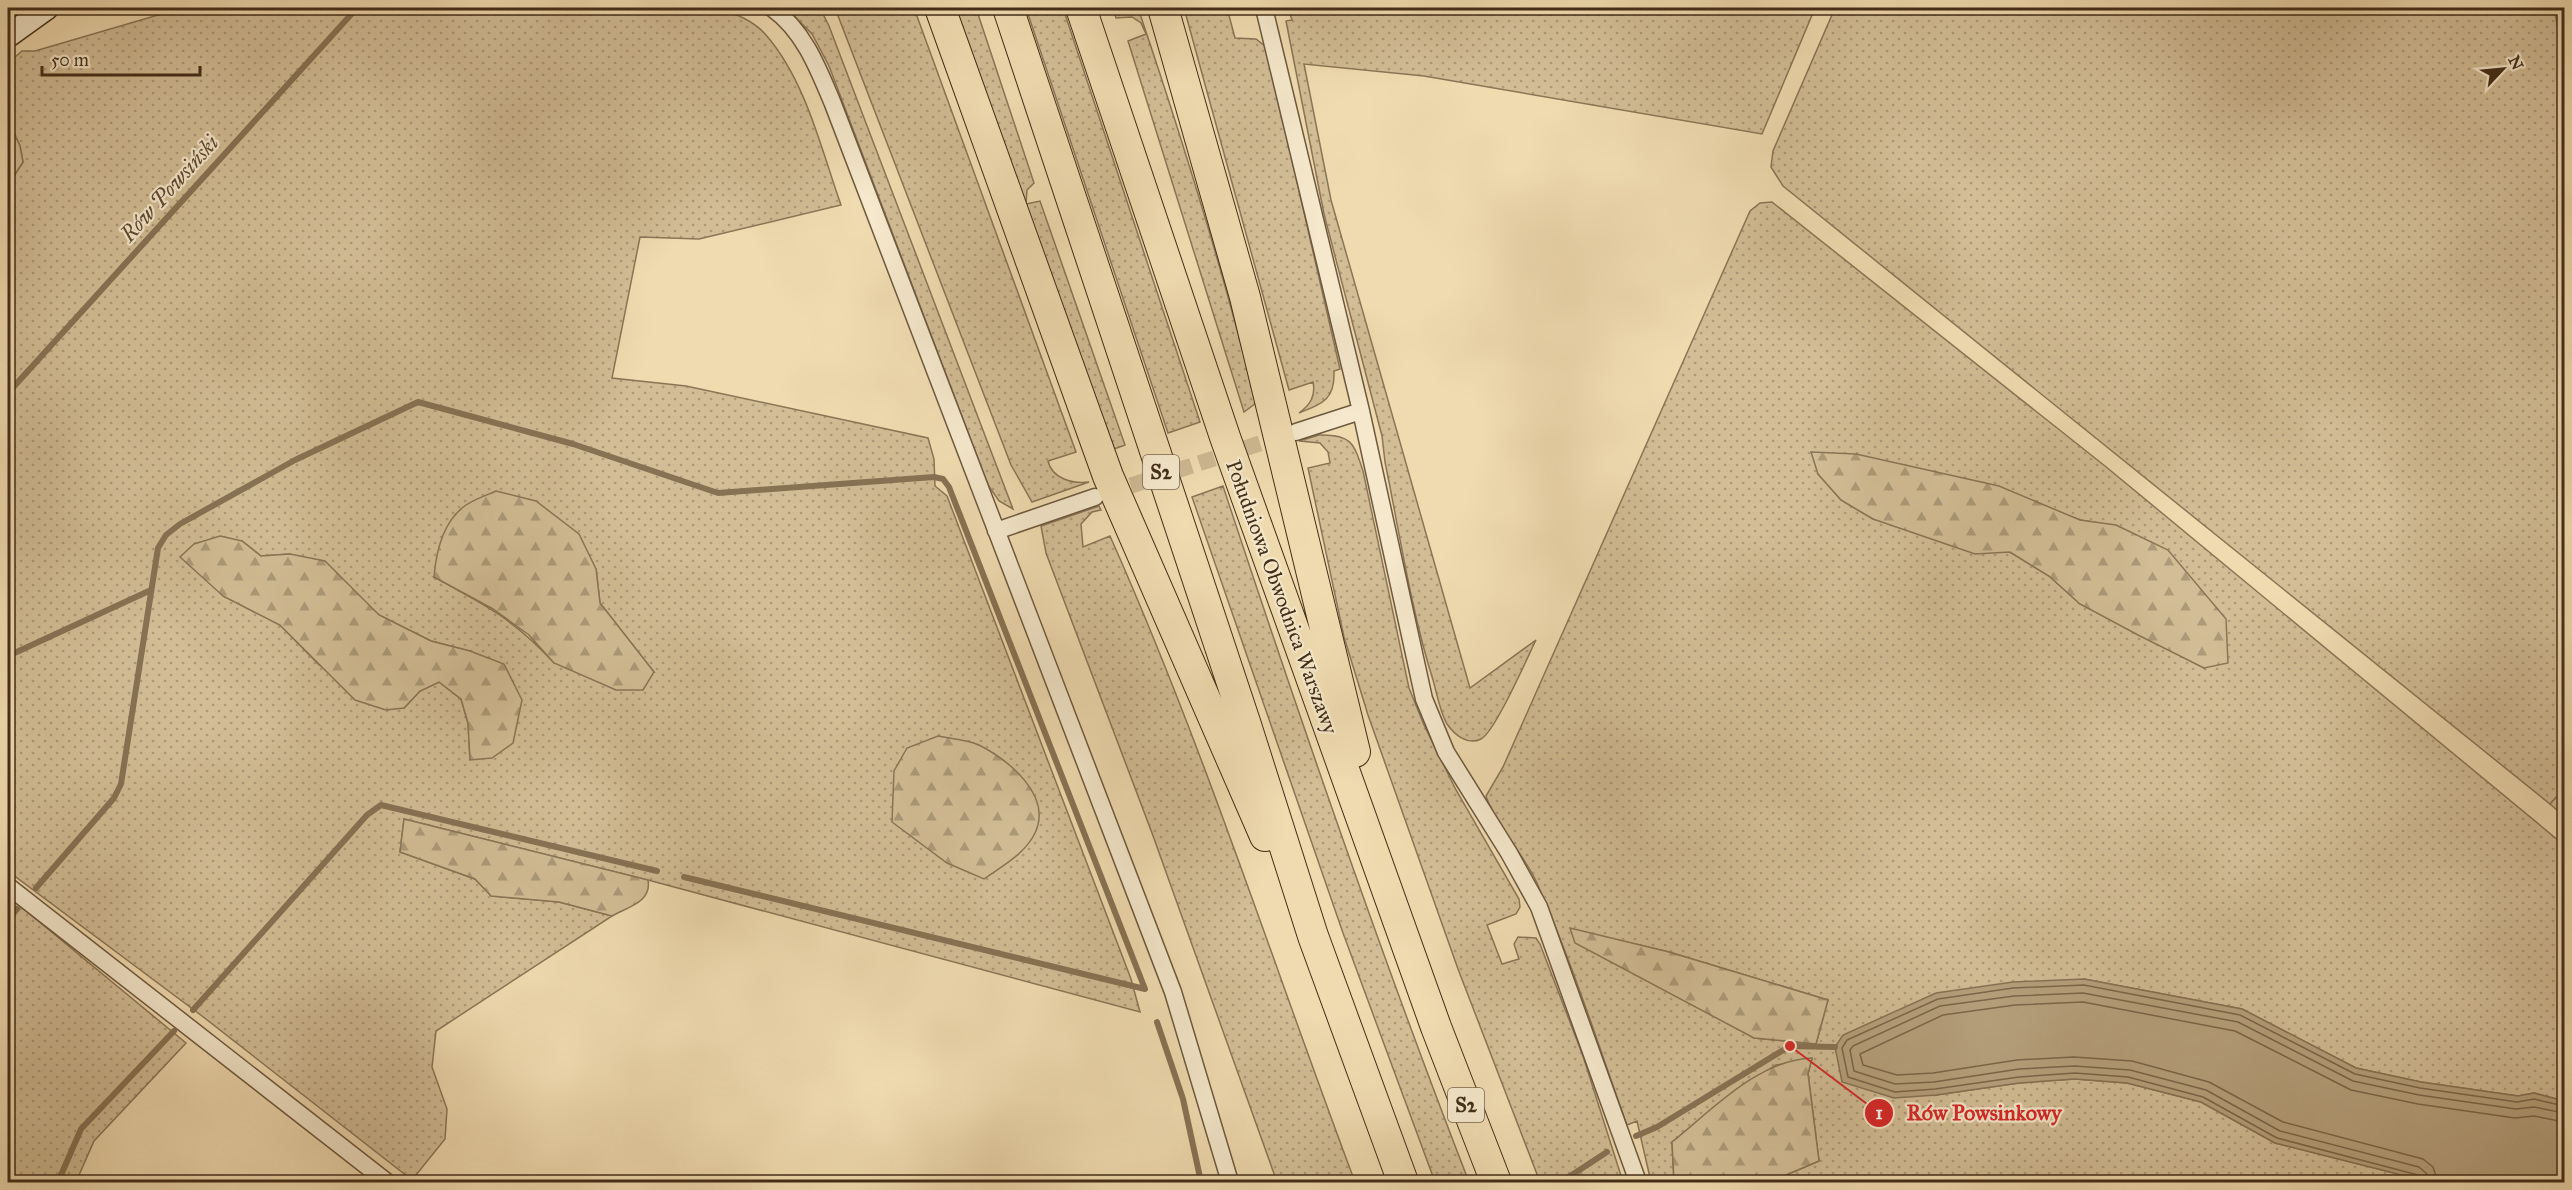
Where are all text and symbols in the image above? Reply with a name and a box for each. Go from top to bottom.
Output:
scale bar [42,39,200,77]
north arrow [2473,39,2533,99]
text: 50 m [51,49,89,71]
text: N [2505,52,2528,73]
water label: Rów Powsiński [114,129,225,248]
road number: S2 [1143,455,1179,489]
street label: Południowa Obwodnica Warszawy [1220,456,1344,739]
road number: S2 [1448,1088,1484,1122]
callout: Rów Powsinkowy [1864,1093,2073,1133]
text: Rów Powsinkowy [1906,1099,2063,1126]
text: 1 [1875,1102,1883,1124]

